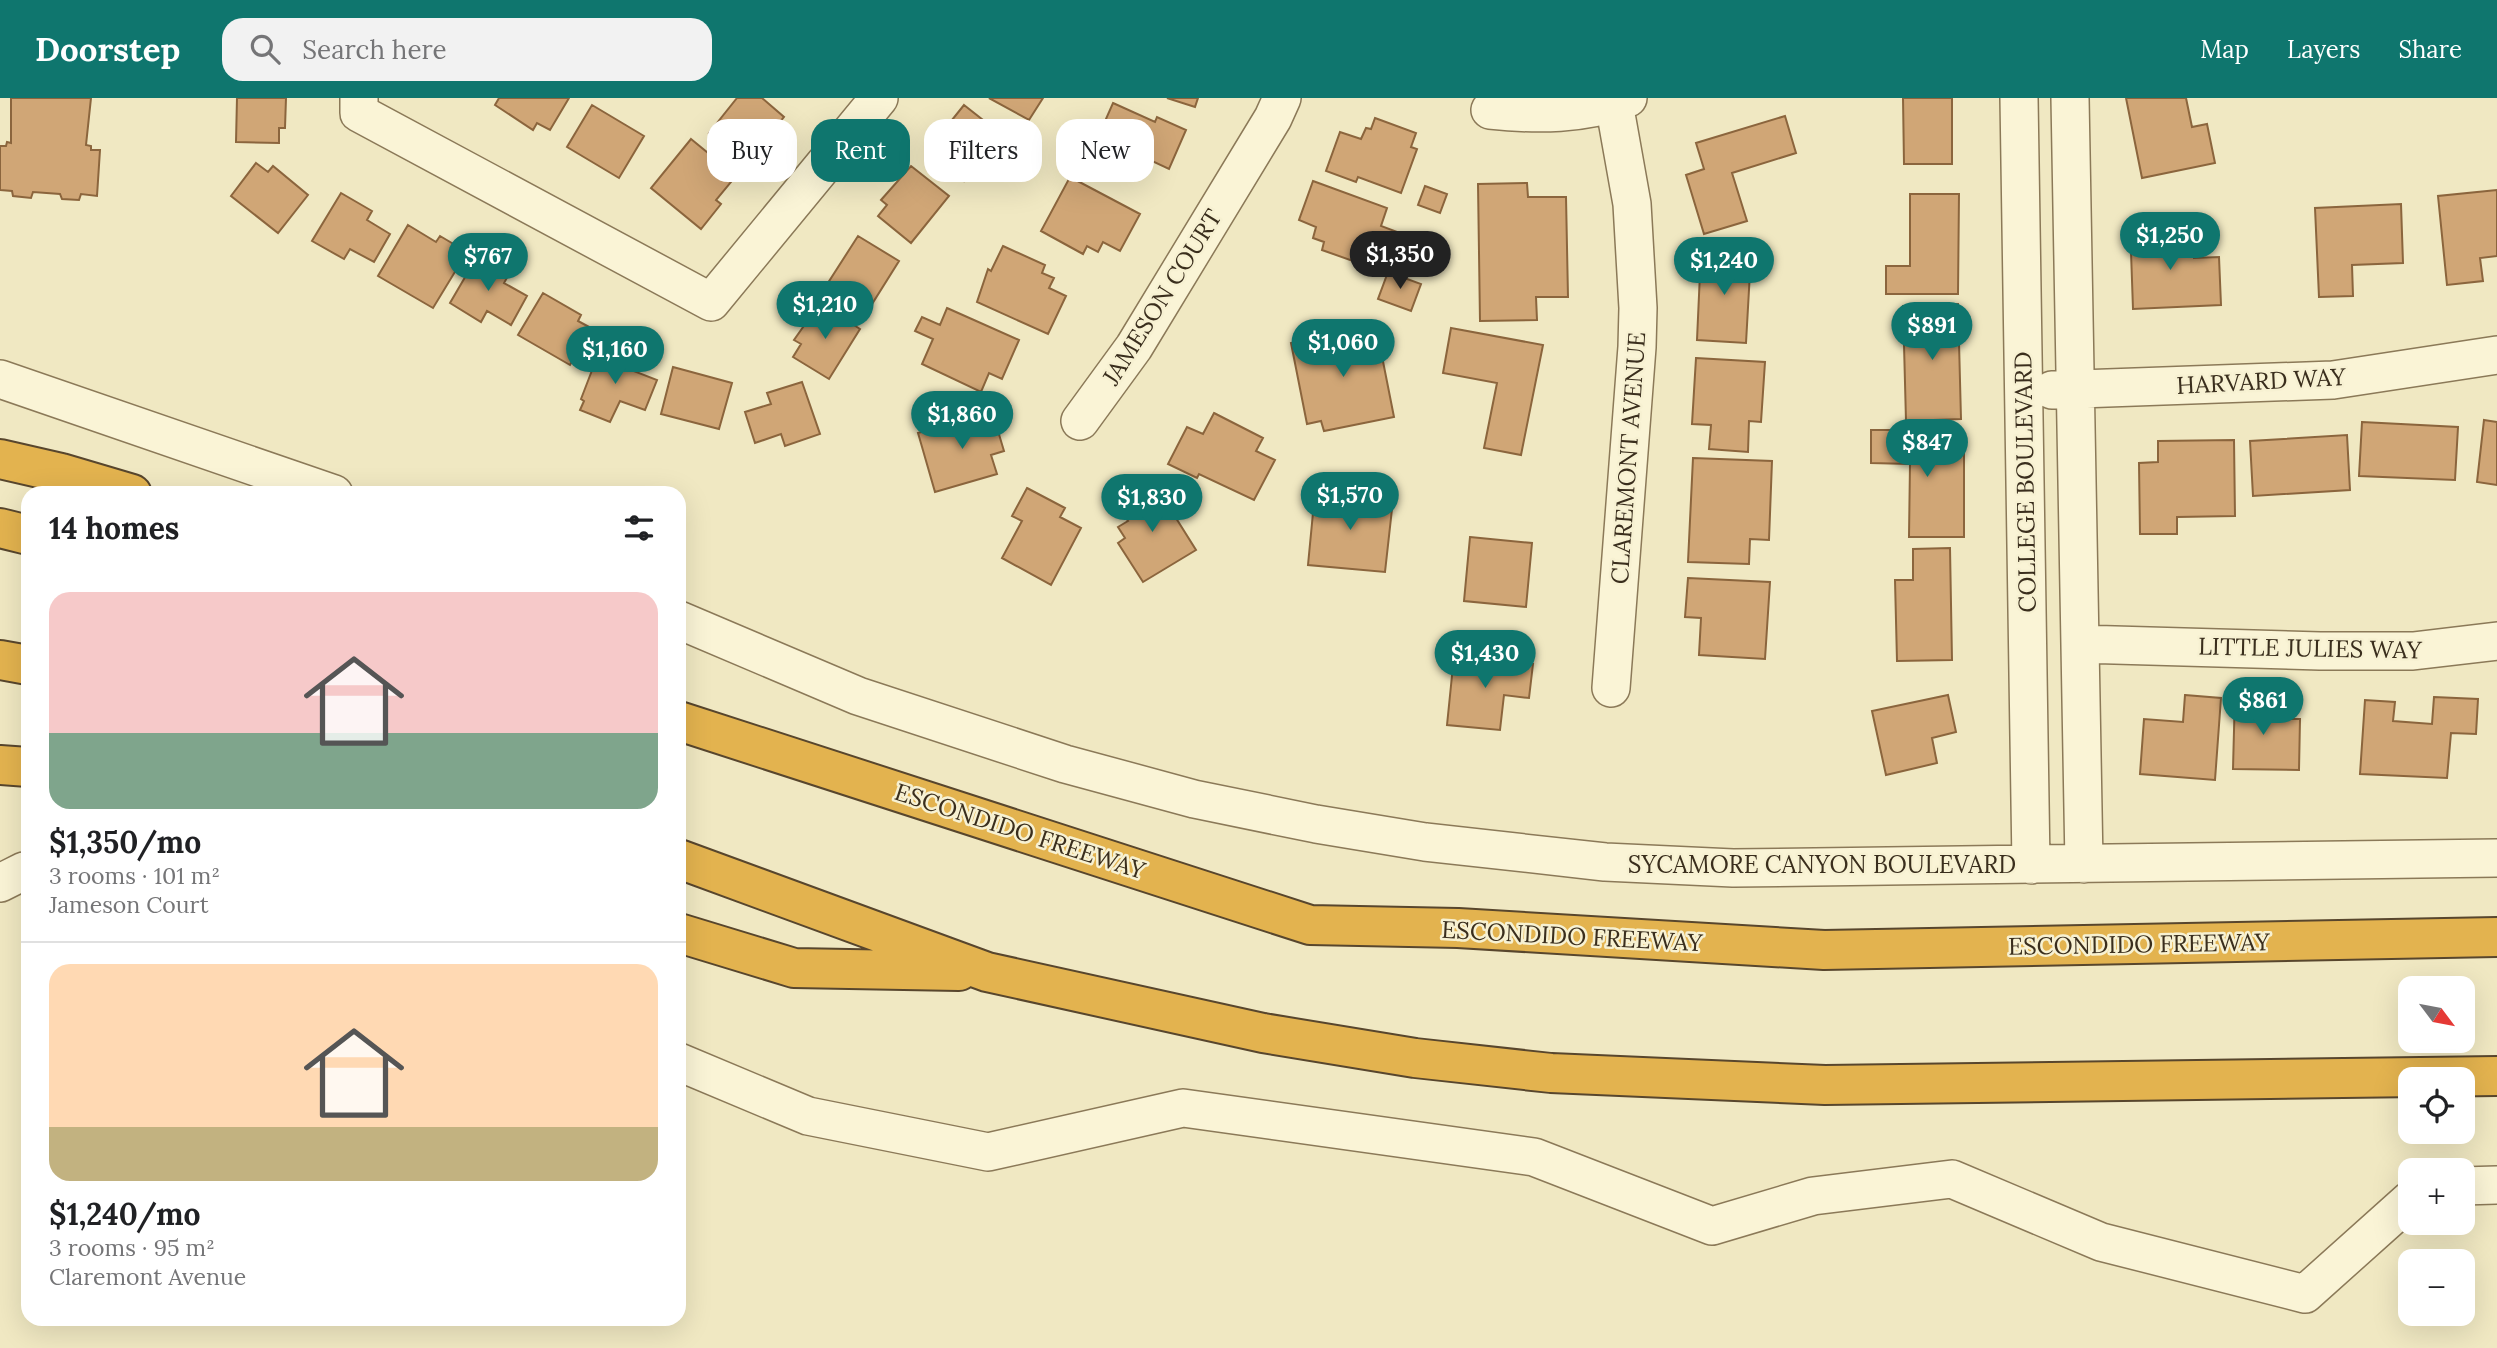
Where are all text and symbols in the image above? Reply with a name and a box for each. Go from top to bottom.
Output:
search box [222,18,712,81]
text: Doorstep [35,28,180,70]
icon: search [246,30,284,68]
text: Search here [302,33,447,66]
text: Map [2200,34,2249,65]
text: Layers [2287,34,2360,65]
text: Share [2398,34,2462,65]
chip: Buy [707,119,797,182]
chip: Rent [811,119,910,182]
chip: Filters [924,119,1042,182]
chip: New [1056,119,1154,182]
street label: JAMESON COURT [1095,203,1229,391]
pin: $1,250 [2113,212,2227,272]
text: $1,250 [2136,220,2204,249]
pin: $1,350 [1343,232,1457,291]
pin: $767 [447,234,529,293]
pin: $1,240 [1667,238,1781,297]
text: $1,350 [1366,239,1434,268]
text: $767 [464,241,512,270]
text: $1,240 [1690,245,1758,274]
pin: $1,210 [768,282,882,341]
text: $1,210 [793,289,857,318]
pin: $891 [1891,302,1973,362]
text: $891 [1907,310,1957,339]
pin: $1,060 [1286,320,1400,379]
pin: $1,160 [558,327,672,386]
text: $1,060 [1308,327,1378,356]
street label: CLAREMONT AVENUE [1604,331,1652,585]
text: $1,160 [582,334,648,363]
street label: COLLEGE BOULEVARD [2007,351,2043,613]
street label: HARVARD WAY [2175,361,2347,401]
pin: $1,860 [905,392,1019,451]
text: $1,860 [927,399,997,428]
pin: $847 [1886,420,1968,479]
text: $847 [1902,427,1952,456]
pin: $1,570 [1293,472,1407,532]
pin: $1,830 [1095,474,1209,534]
text: $1,570 [1317,480,1383,509]
text: $1,830 [1117,482,1187,511]
text: 14 homes [49,509,179,547]
icon: filters [620,509,658,547]
pin: $1,430 [1428,630,1542,690]
street label: LITTLE JULIES WAY [2198,631,2423,665]
icon: home [291,638,417,764]
text: $1,430 [1451,638,1519,667]
pin: $861 [2222,678,2304,737]
text: $861 [2238,685,2288,714]
street label: ESCONDIDO FREEWAY [891,776,1150,886]
text: $1,350/mo [49,823,201,861]
street label: SYCAMORE CANYON BOULEVARD [1628,849,2016,880]
text: 3 rooms · 101 m² [49,861,220,890]
text: Jameson Court [49,890,209,919]
street label: ESCONDIDO FREEWAY [1441,914,1704,958]
street label: ESCONDIDO FREEWAY [2008,926,2271,962]
north arrow [2398,976,2474,1054]
map controls [2398,976,2475,1326]
icon: home [291,1010,417,1136]
button: locate [2398,1067,2475,1144]
button: + [2398,1158,2475,1235]
text: $1,240/mo [49,1195,201,1233]
text: 3 rooms · 95 m² [49,1233,215,1262]
button: − [2398,1249,2475,1326]
text: Claremont Avenue [49,1262,246,1291]

